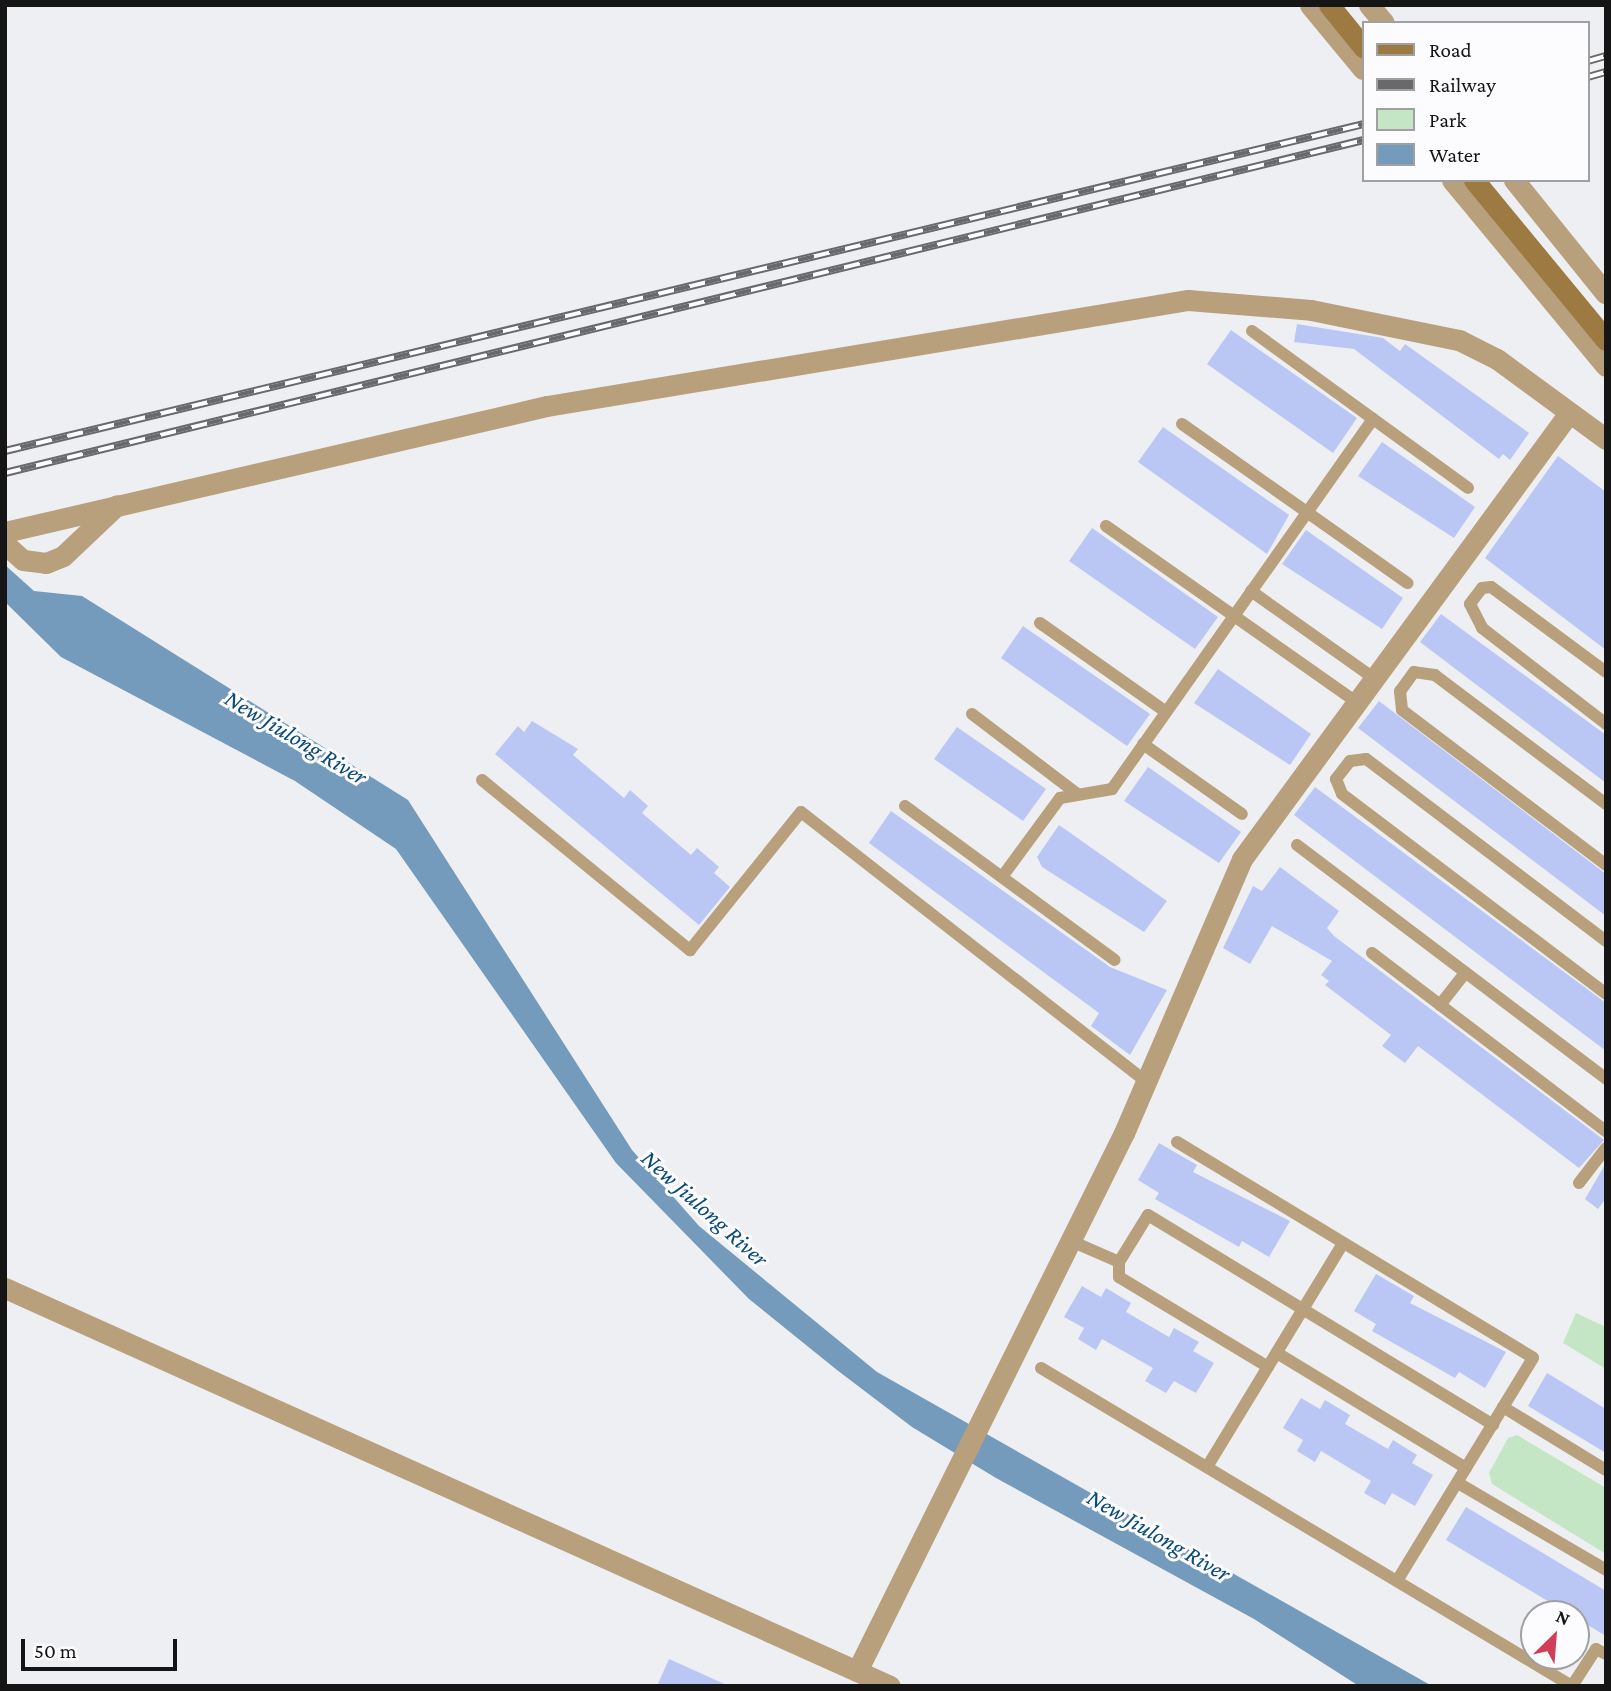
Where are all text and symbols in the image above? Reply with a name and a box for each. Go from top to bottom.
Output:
legend [1362,21,1590,182]
text: Road [1429,38,1472,62]
text: Railway [1429,73,1496,97]
text: Park [1429,108,1466,132]
text: Water [1429,143,1481,167]
water label: New Jiulong River [220,683,372,791]
water label: New Jiulong River [636,1144,774,1272]
water label: New Jiulong River [1082,1482,1236,1588]
north arrow [1520,1600,1590,1670]
text: N [1553,1605,1574,1630]
scale bar [24,1624,180,1668]
text: 50 m [34,1639,77,1663]

